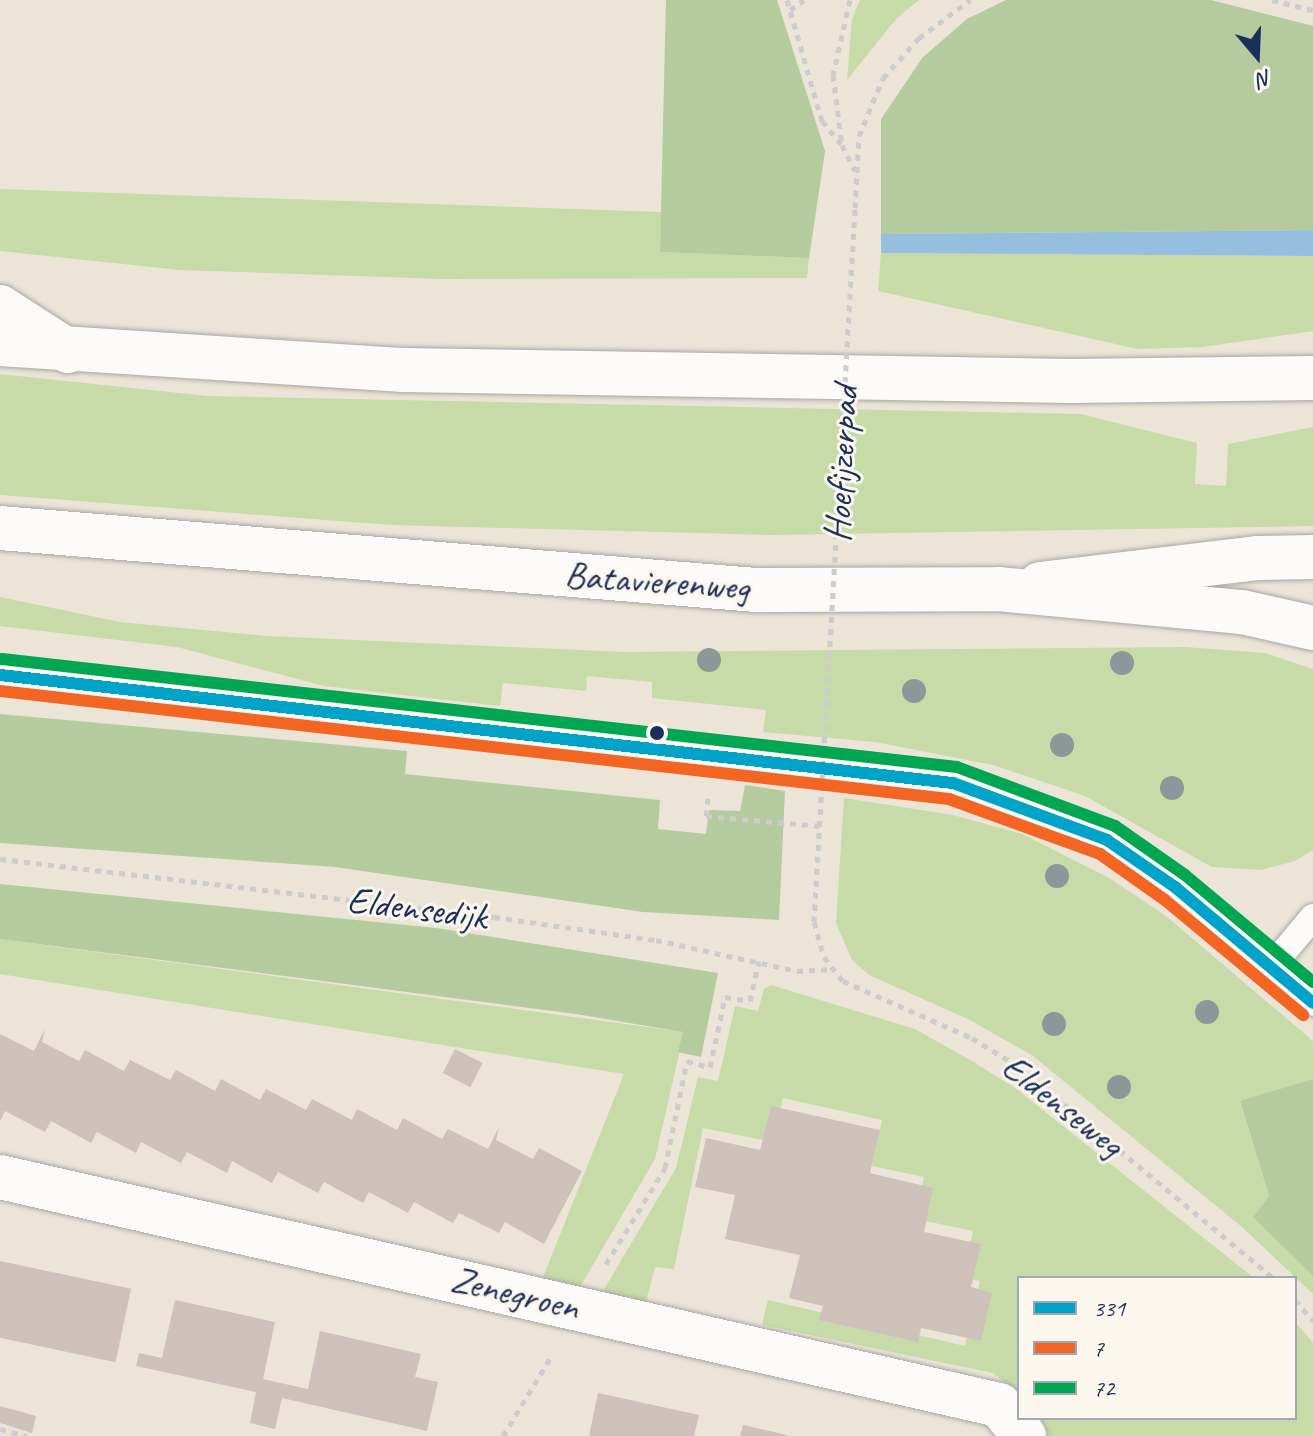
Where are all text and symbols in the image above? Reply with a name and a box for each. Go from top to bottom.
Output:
north arrow [1217,16,1297,96]
text: N [1254,63,1276,94]
street label: Hoefijzerpad [814,385,868,543]
street label: Batavierenweg [563,552,751,610]
unlabelled marker [649,725,665,741]
street label: Eldensedijk [345,877,489,939]
street label: Eldenseweg [993,1043,1133,1167]
street label: Zenegroen [446,1256,584,1330]
legend [1017,1276,1297,1420]
text: 331 [1093,1293,1125,1323]
text: 7 [1093,1333,1104,1363]
text: 72 [1093,1373,1115,1403]

